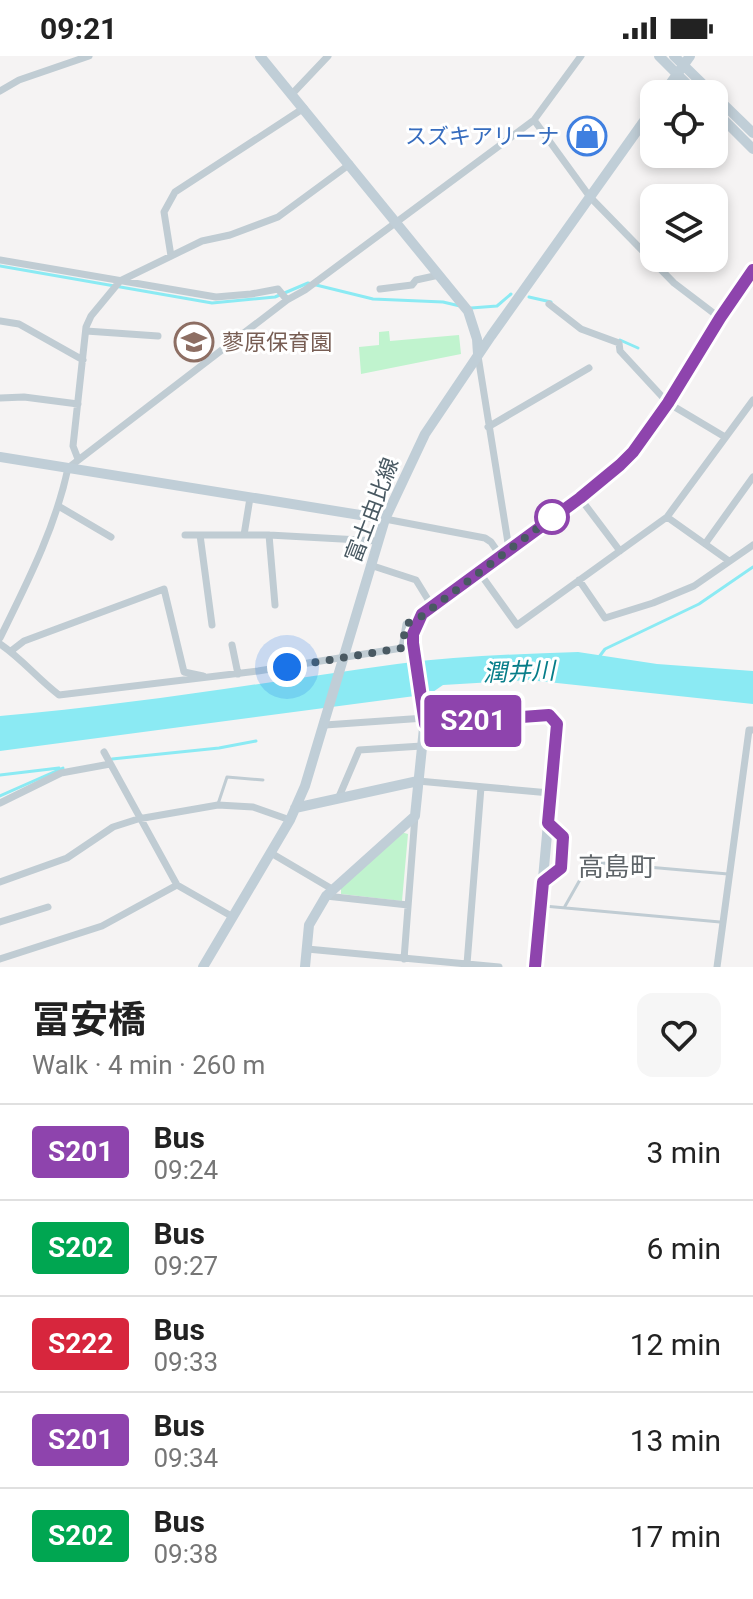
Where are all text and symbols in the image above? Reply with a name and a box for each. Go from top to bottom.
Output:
text: 09:21 [40,11,117,46]
map controls [640,80,728,272]
button: locate [640,80,728,168]
shop icon: スズキアリーナ [566,115,608,157]
place label: スズキアリーナ [405,124,559,149]
button: layers [640,184,728,272]
school or university icon: 蓼原保育園 [173,321,215,363]
place label: 蓼原保育園 [222,330,332,355]
street label: 富士由比線 [341,454,403,566]
unlabelled marker [535,500,569,534]
your location [267,647,307,687]
water label: 潤井川 [483,657,558,687]
line badge: S201 [417,695,529,747]
text: S201 [440,704,506,737]
district label: 高島町 [578,852,656,882]
button: heart [637,993,721,1077]
text: 冨安橋 [32,998,146,1042]
text: Walk · 4 min · 260 m [32,1050,265,1080]
text: Bus [153,1120,205,1155]
text: S201 [48,1135,113,1168]
text: 3 min [647,1135,721,1170]
text: 09:24 [153,1155,218,1185]
text: Bus [153,1216,205,1251]
text: S202 [48,1231,113,1264]
text: 6 min [647,1231,721,1266]
text: 09:27 [153,1251,218,1281]
text: Bus [153,1312,205,1347]
text: S222 [48,1327,113,1360]
text: 12 min [630,1327,721,1362]
text: 09:33 [153,1347,218,1377]
text: Bus [153,1408,205,1443]
text: S201 [48,1423,113,1456]
text: 13 min [630,1423,721,1458]
text: 09:34 [153,1443,218,1473]
text: Bus [153,1504,205,1539]
text: S202 [48,1519,113,1552]
text: 17 min [630,1519,721,1554]
text: 09:38 [153,1539,218,1569]

